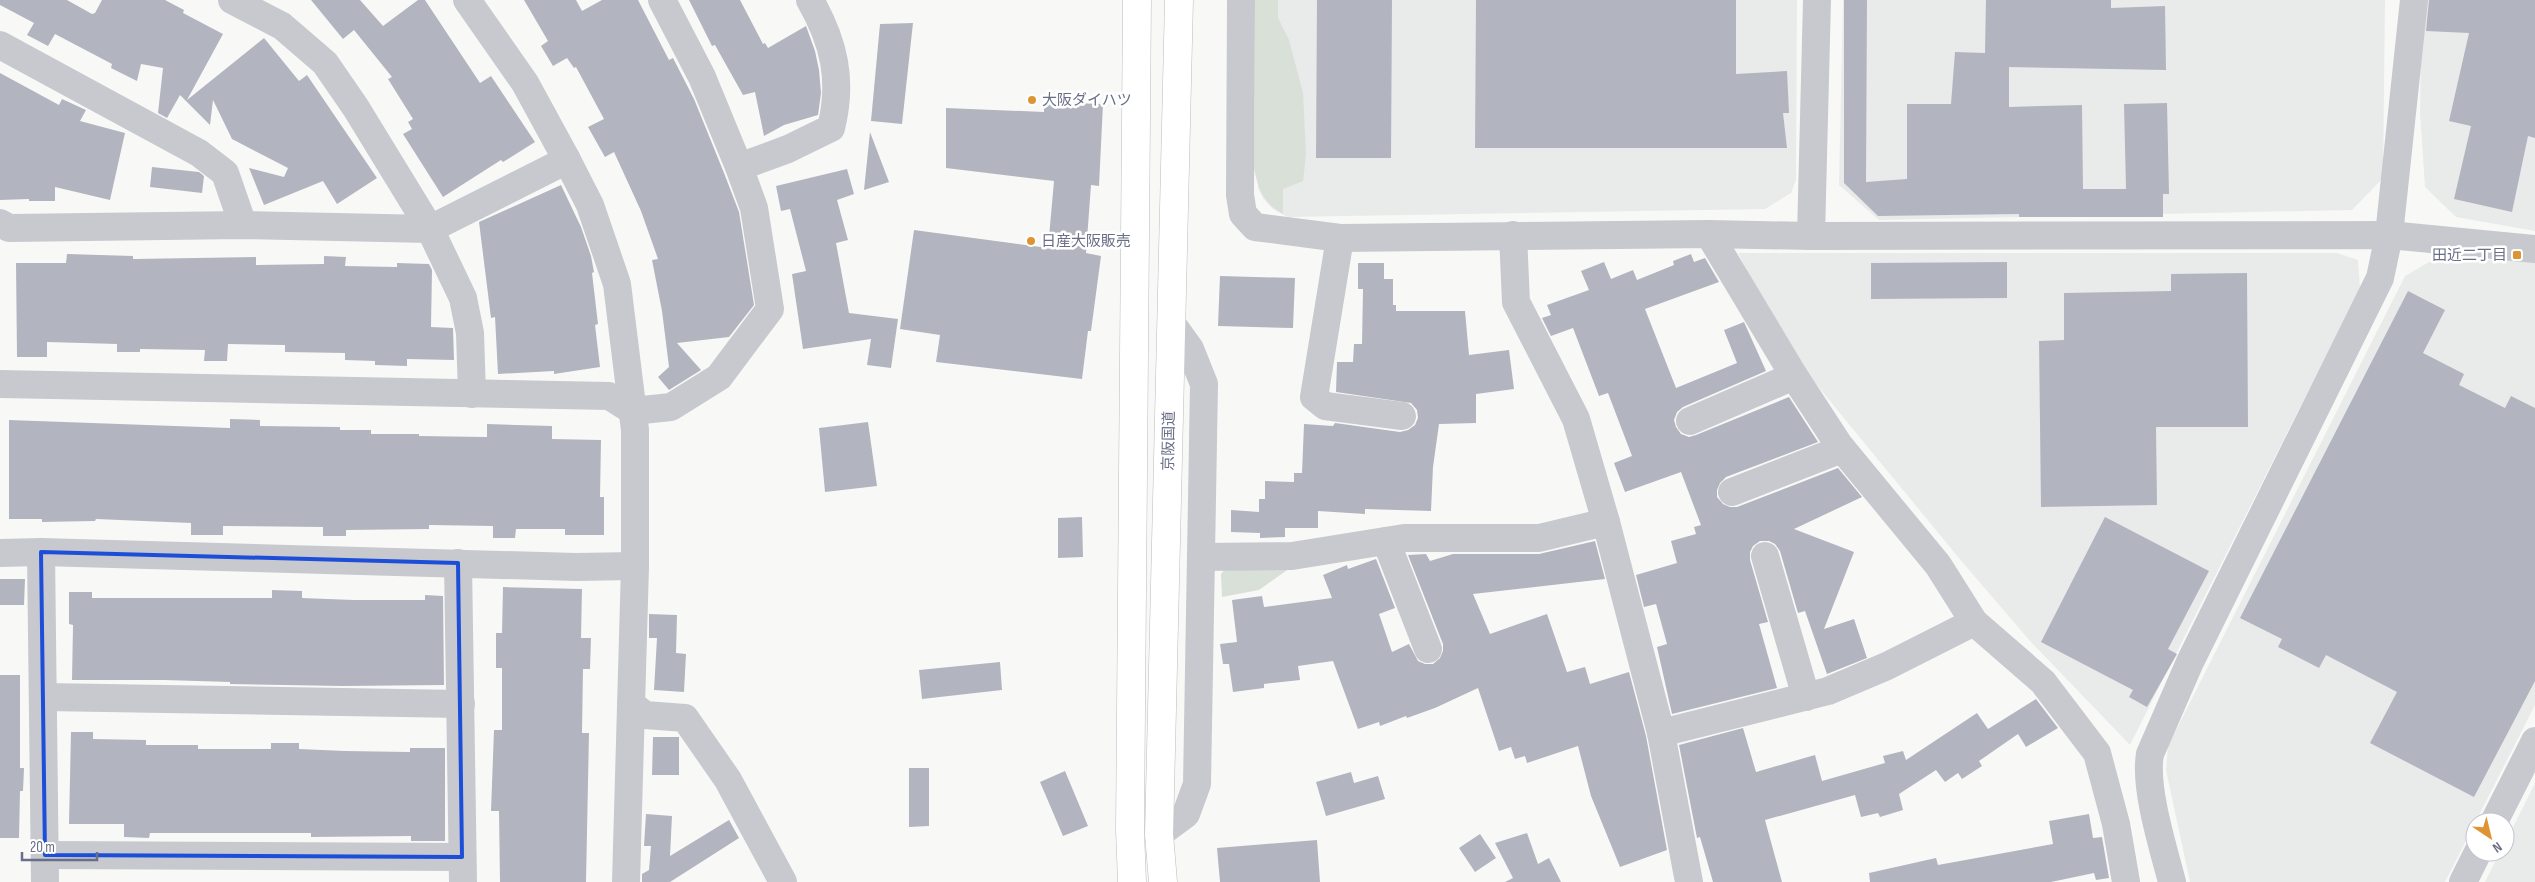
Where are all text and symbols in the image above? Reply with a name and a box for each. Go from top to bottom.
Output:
place label: 大阪ダイハツ [1042,91,1132,110]
marker: 大阪ダイハツ [1026,94,1038,106]
place label: 日産大阪販売 [1041,232,1131,251]
marker: 日産大阪販売 [1025,235,1037,247]
place label: 田近二丁目 [2432,246,2507,265]
marker: 田近二丁目 [2511,249,2523,261]
street label: 京阪国道 [1159,411,1179,471]
north arrow [2465,812,2515,862]
scale bar [22,830,98,862]
text: 20 m [30,838,55,857]
text: N [2489,838,2505,856]

